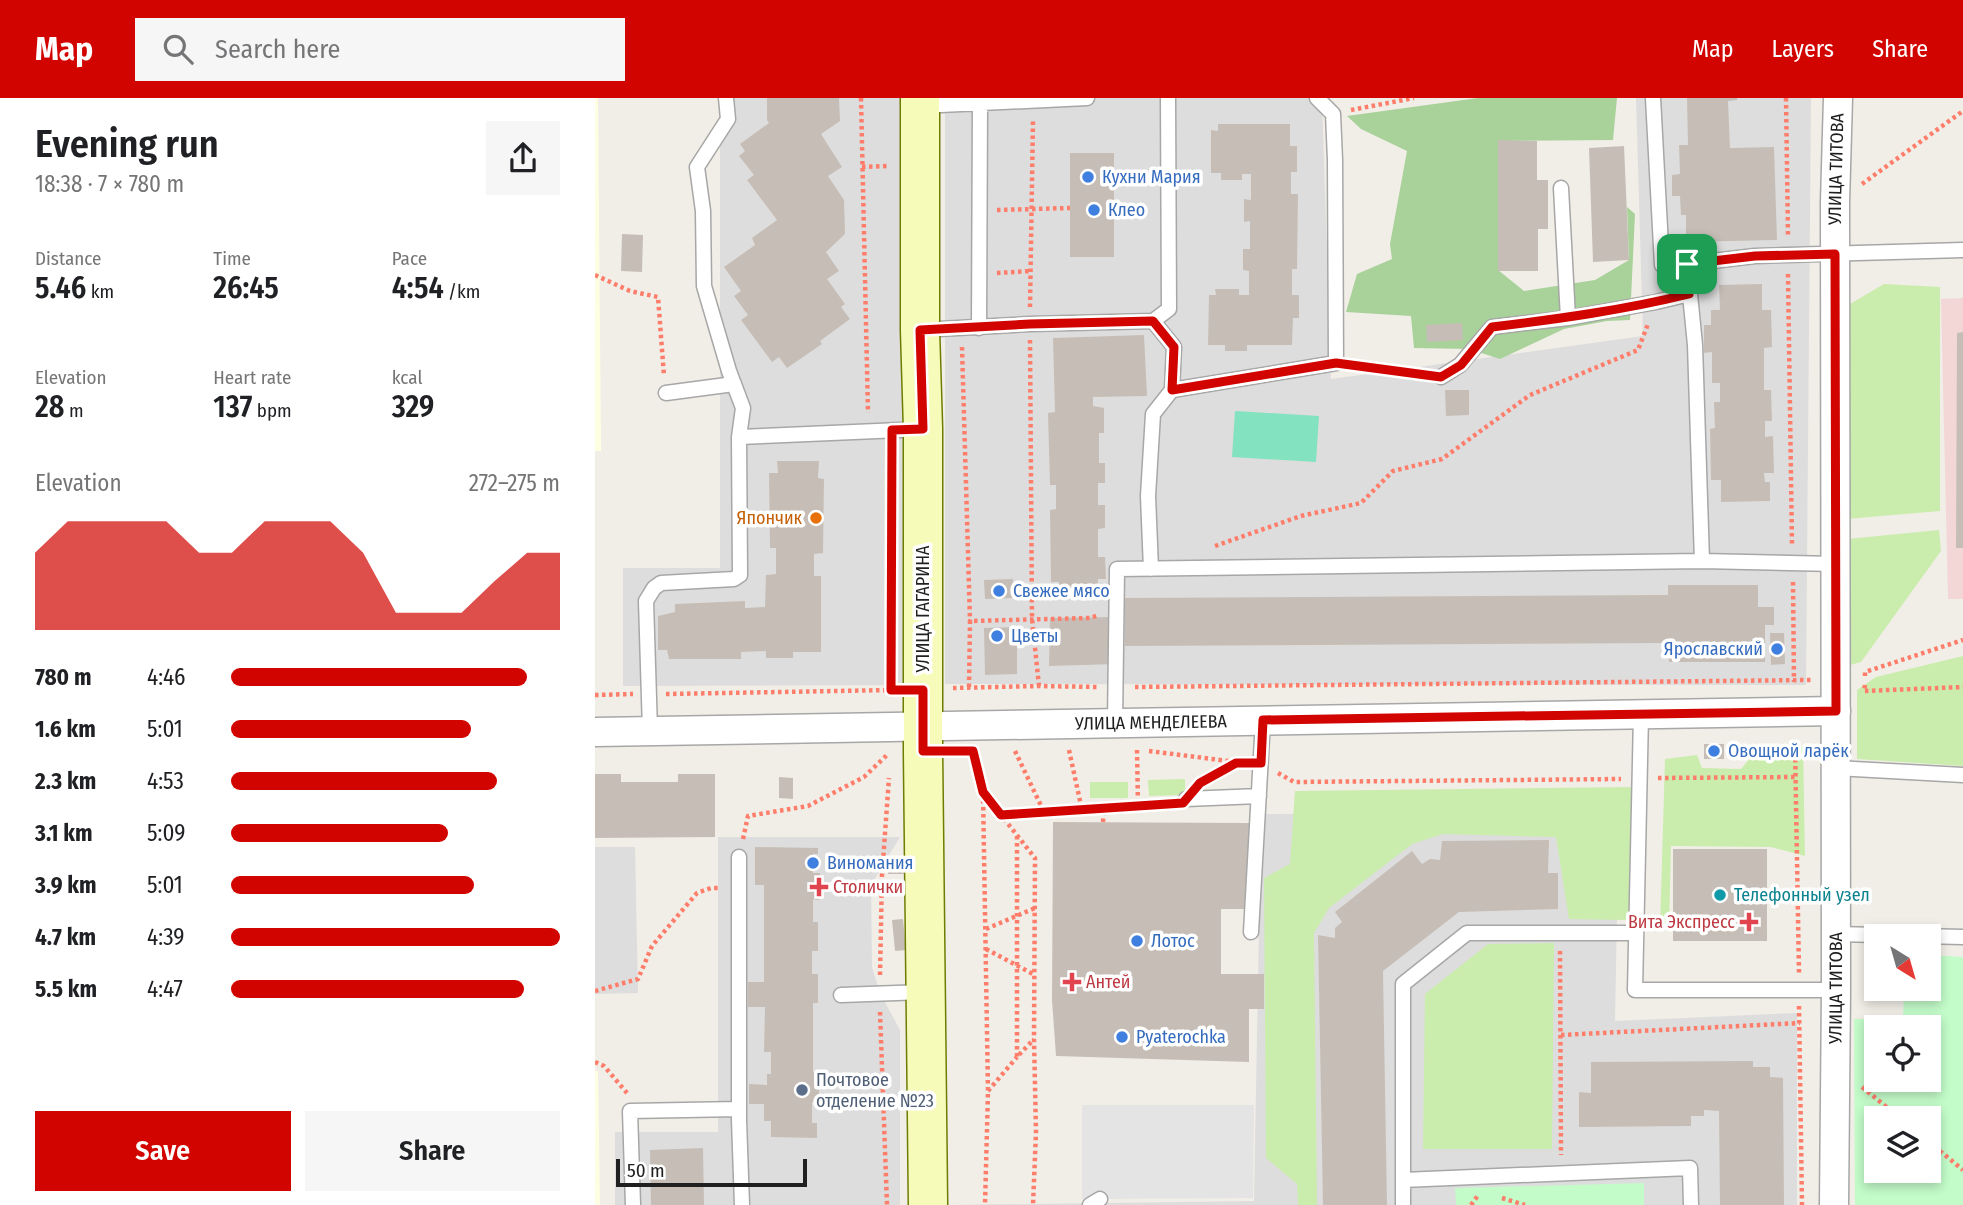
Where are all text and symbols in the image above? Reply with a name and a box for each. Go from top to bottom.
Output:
search box [135,18,625,81]
text: Map [35,29,93,69]
icon: search [159,30,197,68]
text: Search here [215,34,340,65]
text: Map [1692,35,1734,63]
text: Layers [1772,35,1834,63]
text: Share [1872,35,1928,63]
street label: УЛИЦА ТИТОВА [1824,112,1849,226]
text: Evening run [35,121,219,167]
button: share [486,121,560,195]
place label: Кухни Мария [1102,166,1201,188]
marker: Кухни Мария [1080,169,1096,185]
text: 18:38 · 7 × 780 m [35,170,184,198]
place label: Клео [1108,199,1145,221]
marker: Клео [1086,202,1102,218]
pin [1657,234,1717,294]
icon: arrive [1668,245,1706,283]
text: Distance [35,247,102,270]
text: Time [213,247,251,270]
text: Pace [392,247,427,270]
text: 5.46 [35,270,86,306]
text: 26:45 [213,270,279,306]
text: 4:54 [392,270,444,306]
text: km [86,280,114,303]
text: /km [444,280,480,303]
text: Elevation [35,366,107,389]
text: Heart rate [213,366,291,389]
text: kcal [392,366,422,389]
text: 28 [35,389,64,425]
text: 137 [213,389,252,425]
text: 329 [392,389,434,425]
text: m [64,399,84,422]
text: bpm [252,399,292,422]
text: Elevation [35,469,122,497]
text: 272–275 m [469,469,560,497]
place label: Япончик [737,507,803,529]
marker: Япончик [808,510,824,526]
street label: УЛИЦА ГАГАРИНА [912,545,934,674]
place label: Свежее мясо [1013,580,1110,602]
marker: Свежее мясо [991,583,1007,599]
place label: Цветы [1011,625,1059,647]
marker: Цветы [989,628,1005,644]
place label: Ярославский [1664,638,1763,660]
marker: Ярославский [1769,641,1785,657]
text: 780 m [35,663,92,691]
text: 4:46 [147,663,185,691]
street label: УЛИЦА МЕНДЕЛЕЕВА [1074,710,1228,735]
text: 1.6 km [35,715,96,743]
text: 5:01 [147,715,183,743]
place label: Овощной ларёк [1728,740,1849,762]
marker: Овощной ларёк [1706,743,1722,759]
text: 2.3 km [35,767,96,795]
text: 4:53 [147,767,184,795]
text: 3.1 km [35,819,93,847]
text: 5:09 [147,819,185,847]
place label: Виномания [827,852,914,874]
marker: Виномания [805,855,821,871]
text: 3.9 km [35,871,97,899]
text: 5:01 [147,871,183,899]
place label: Столички [833,876,903,898]
marker: Столички [811,879,827,895]
place label: Телефонный узел [1734,884,1870,906]
marker: Телефонный узел [1712,887,1728,903]
place label: Вита Экспресс [1628,911,1735,933]
marker: Вита Экспресс [1741,914,1757,930]
text: 4.7 km [35,923,96,951]
text: 4:39 [147,923,185,951]
north arrow [1864,924,1941,1001]
map controls [1864,924,1941,1183]
place label: Лотос [1151,930,1195,952]
street label: УЛИЦА ТИТОВА [1824,931,1847,1045]
marker: Лотос [1129,933,1145,949]
place label: Антей [1086,971,1130,993]
marker: Антей [1064,974,1080,990]
text: 5.5 km [35,975,97,1003]
text: 4:47 [147,975,183,1003]
button: locate [1864,1015,1941,1092]
place label: Pyaterochka [1136,1026,1226,1048]
marker: Pyaterochka [1114,1029,1130,1045]
place label: Почтовое отделение №23 [816,1069,934,1112]
marker: Почтовое отделение №23 [794,1082,810,1098]
button: layers [1864,1106,1941,1183]
button: Save [35,1111,291,1191]
button: Share [305,1111,560,1191]
scale bar [616,1156,807,1188]
text: 50 m [627,1159,665,1182]

